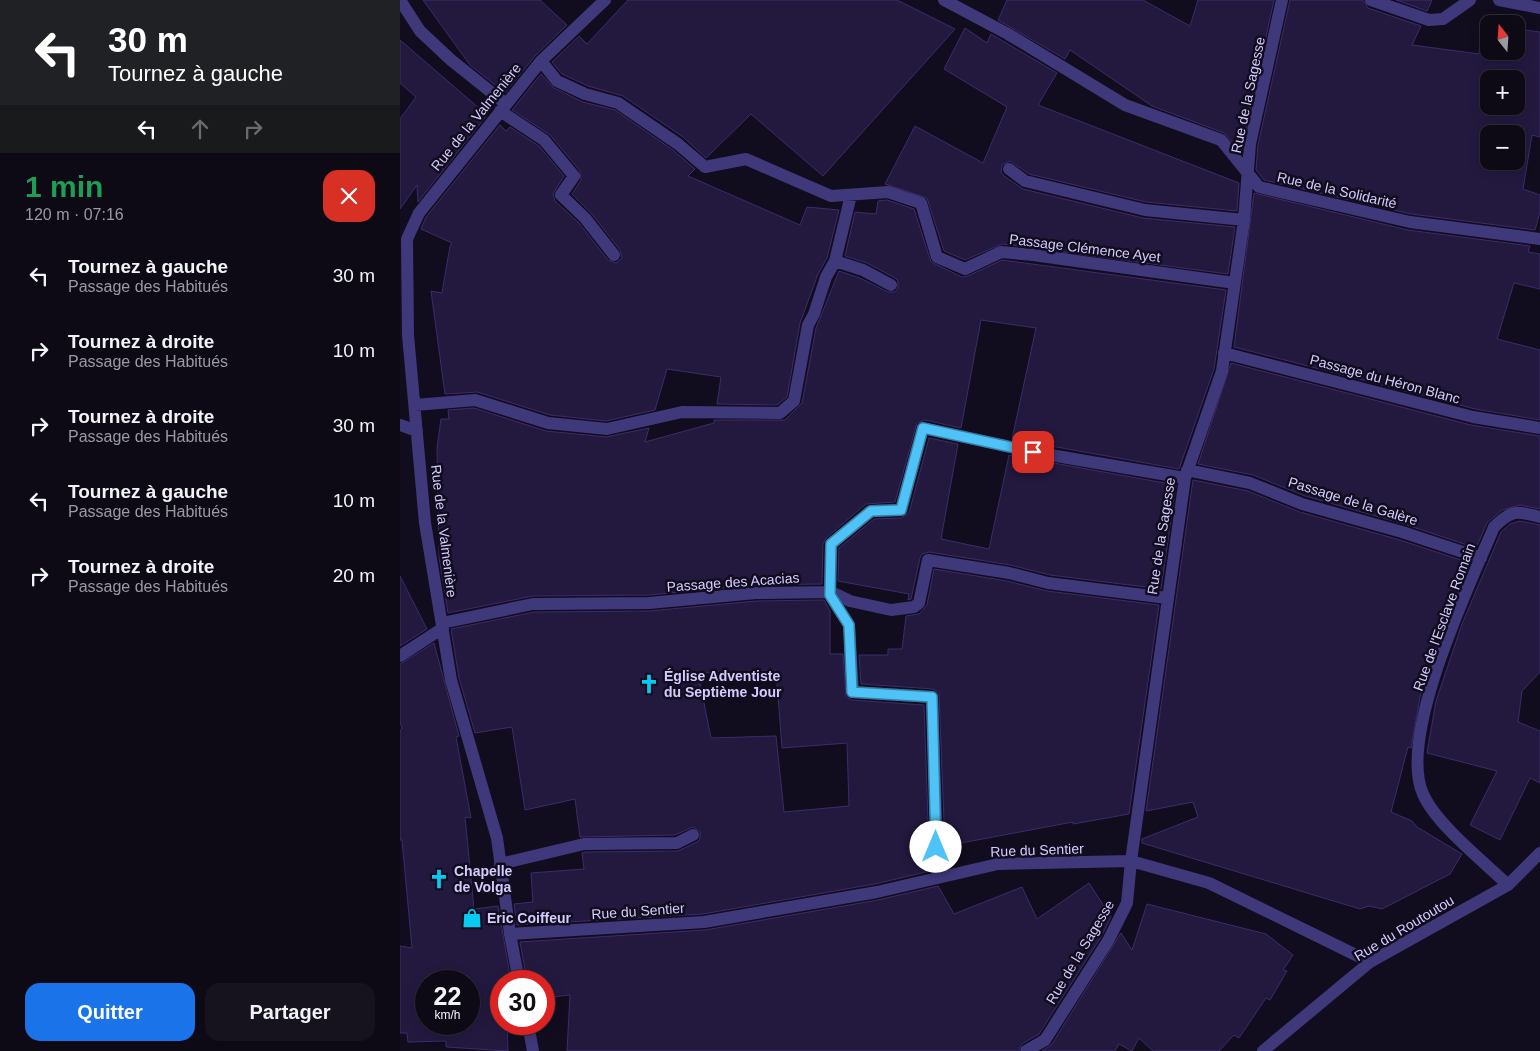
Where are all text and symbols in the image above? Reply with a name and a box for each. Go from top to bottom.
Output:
north arrow [1480,15,1525,60]
map controls [1480,15,1525,170]
icon: left [25,20,90,85]
text: 30 m [108,20,188,59]
street label: Rue de la Sagesse [1228,35,1268,155]
street label: Rue de la Valmenière [428,60,524,174]
text: Tournez à gauche [108,61,283,86]
button: + [1480,70,1525,115]
icon: left [133,115,161,143]
icon: ahead [186,115,214,143]
icon: right [239,115,267,143]
button: − [1480,125,1525,170]
street label: Rue de la Solidarité [1276,168,1399,212]
text: 1 min [25,170,103,203]
button: close [323,170,375,222]
text: 120 m · 07:16 [25,206,124,223]
street label: Passage Clémence Ayet [1008,231,1162,265]
text: Tournez à gauche [68,256,228,277]
icon: left [25,262,53,290]
text: 30 m [333,265,375,286]
text: Passage des Habitués [68,278,228,295]
text: Tournez à droite [68,331,214,352]
icon: right [25,337,53,365]
text: 10 m [333,340,375,361]
street label: Passage du Héron Blanc [1308,351,1462,407]
text: Passage des Habitués [68,353,228,370]
text: Tournez à droite [68,406,214,427]
icon: right [25,412,53,440]
text: 30 m [333,415,375,436]
text: Passage des Habitués [68,428,228,445]
pin [1012,431,1054,473]
icon: arrive [1019,438,1047,466]
street label: Rue de la Valmenière [428,464,460,598]
street label: Passage de la Galère [1286,474,1420,528]
street label: Rue de la Sagesse [1144,476,1178,596]
text: Tournez à gauche [68,481,228,502]
icon: left [25,487,53,515]
text: 10 m [333,490,375,511]
text: Passage des Habitués [68,503,228,520]
street label: Rue de l'Esclave Romain [1410,541,1478,693]
text: Tournez à droite [68,556,214,577]
icon: right [25,562,53,590]
text: 20 m [333,565,375,586]
street label: Passage des Acacias [666,569,800,595]
text: Passage des Habitués [68,578,228,595]
place label: Église Adventiste du Septième Jour [664,668,782,700]
church icon: Église Adventiste du Septième Jour [638,673,660,695]
position arrow [909,820,961,872]
street label: Rue du Sentier [990,840,1084,860]
place label: Chapelle de Volga [454,863,513,895]
church icon: Chapelle de Volga [428,868,450,890]
street label: Rue du Routoutou [1351,892,1457,964]
street label: Rue de la Sagesse [1043,897,1117,1007]
street label: Rue du Sentier [591,900,685,922]
shop icon: Eric Coiffeur [461,907,483,929]
place label: Eric Coiffeur [487,910,572,926]
speed limit sign: 30 [490,970,555,1035]
text: 22 [434,982,461,1010]
button: Quitter [25,983,195,1041]
button: Partager [205,983,375,1041]
text: km/h [434,1008,461,1022]

